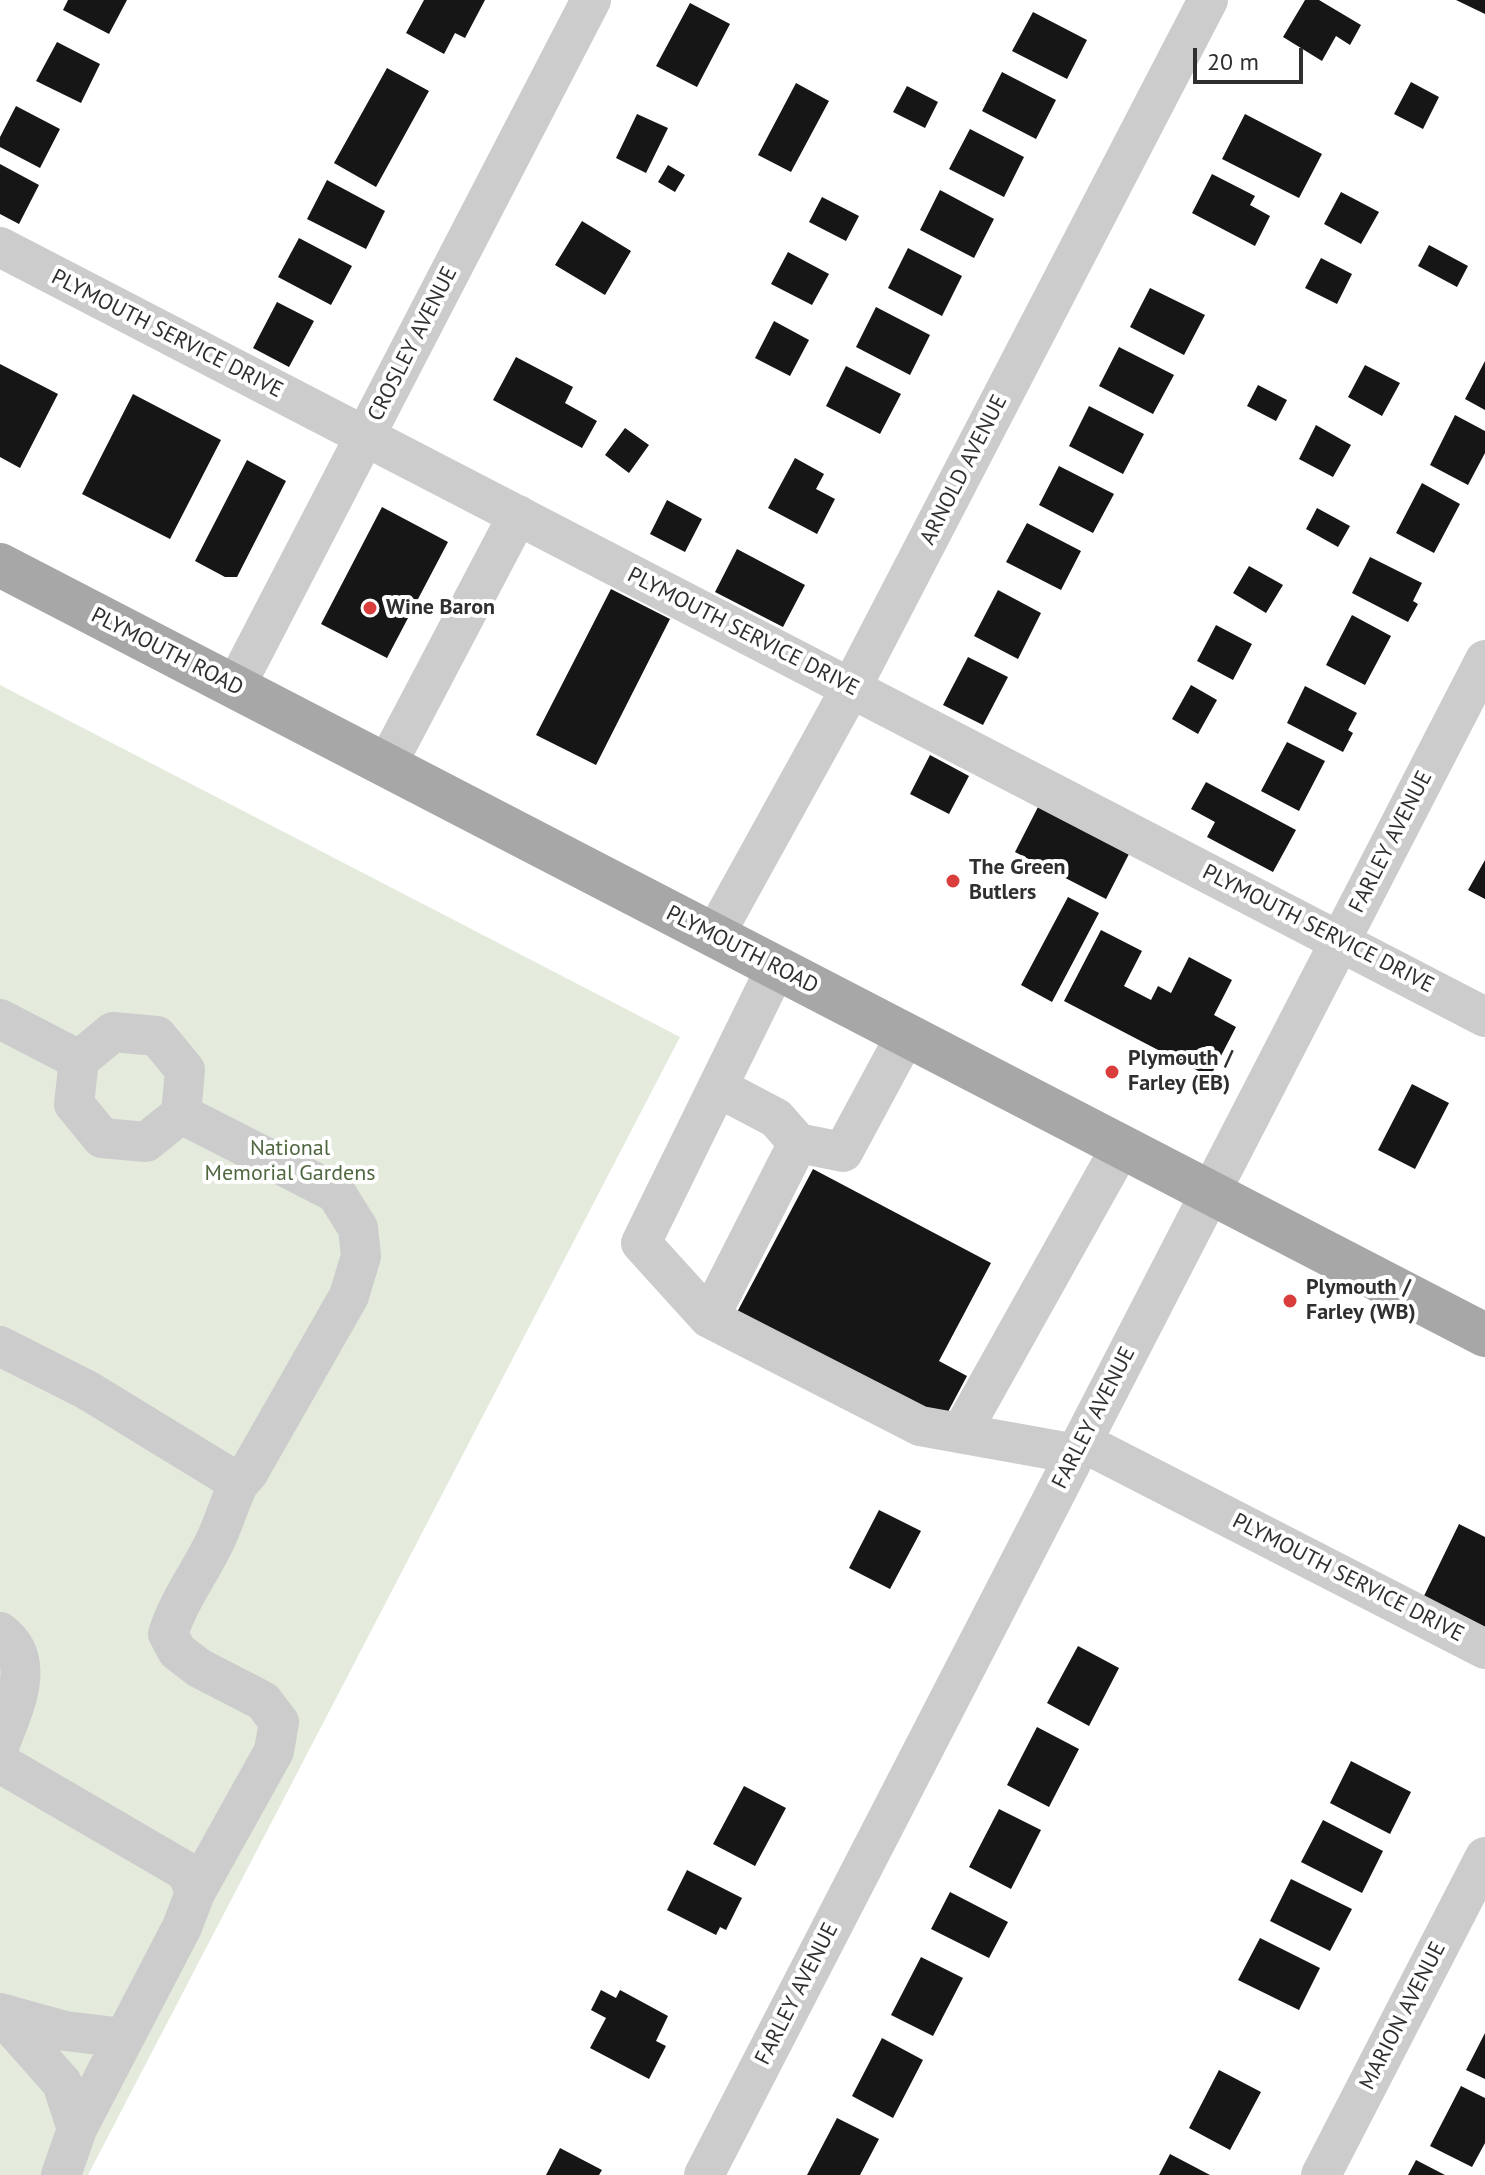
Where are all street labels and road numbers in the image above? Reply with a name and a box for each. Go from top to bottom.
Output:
street label: CROSLEY AVENUE [363,262,463,426]
street label: PLYMOUTH SERVICE DRIVE [47,264,287,404]
street label: ARNOLD AVENUE [915,391,1013,549]
street label: PLYMOUTH SERVICE DRIVE [623,562,863,702]
street label: PLYMOUTH ROAD [87,602,247,702]
street label: FARLEY AVENUE [1344,767,1438,917]
street label: PLYMOUTH SERVICE DRIVE [1198,859,1438,999]
street label: PLYMOUTH ROAD [662,900,822,1000]
street label: FARLEY AVENUE [1047,1343,1141,1493]
street label: PLYMOUTH SERVICE DRIVE [1228,1508,1468,1648]
street label: FARLEY AVENUE [750,1919,844,2069]
street label: MARION AVENUE [1354,1938,1452,2094]

